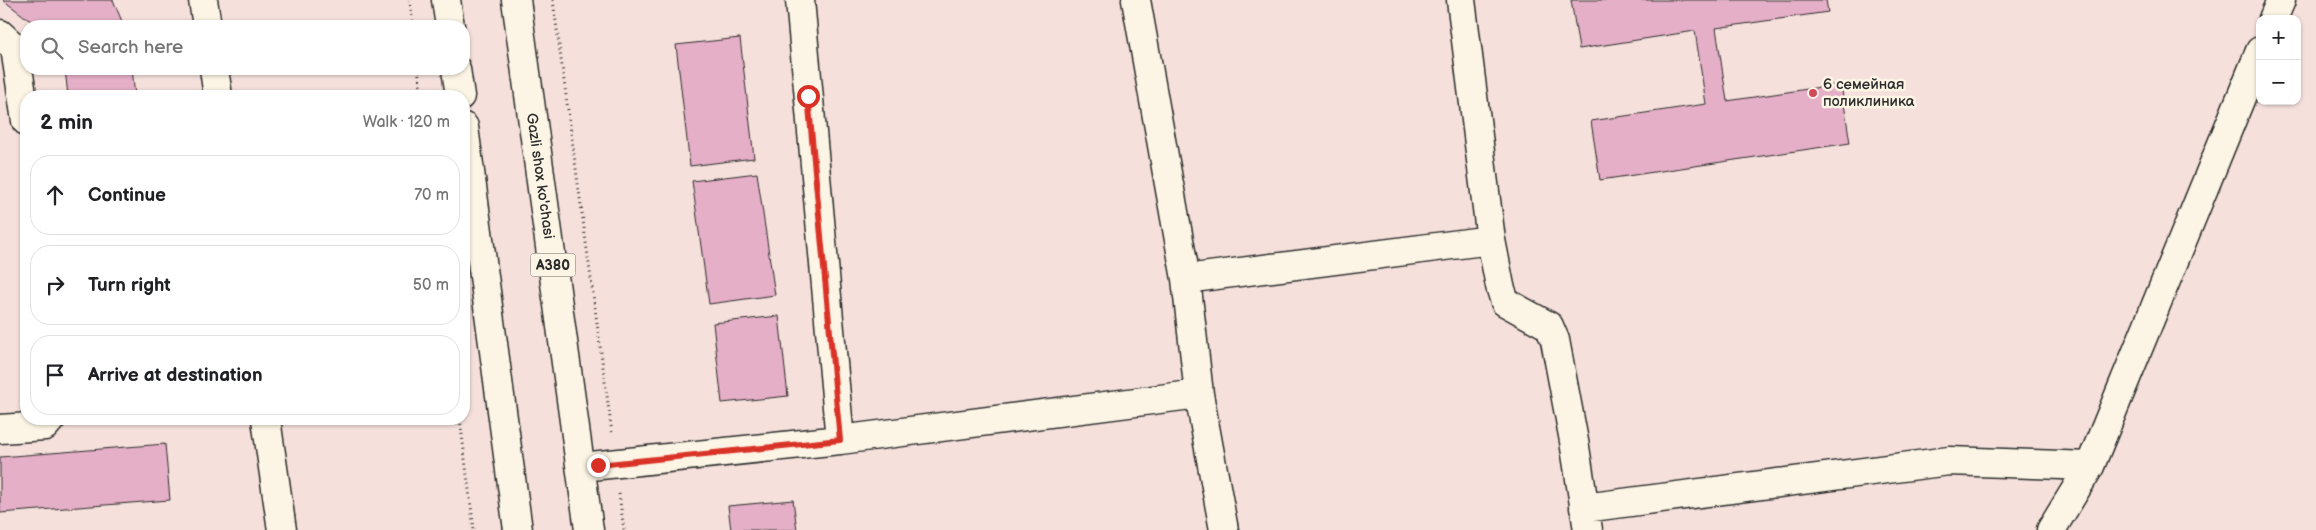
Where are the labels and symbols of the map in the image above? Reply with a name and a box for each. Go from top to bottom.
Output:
place label: 6 семейная поликлиника [1823,75,1915,111]
route start [797,85,820,108]
marker: 6 семейная поликлиника [1807,87,1819,99]
street label: Gazli shox ko'chasi [522,112,558,240]
road number: A380 [530,254,576,276]
route end [587,454,610,477]

